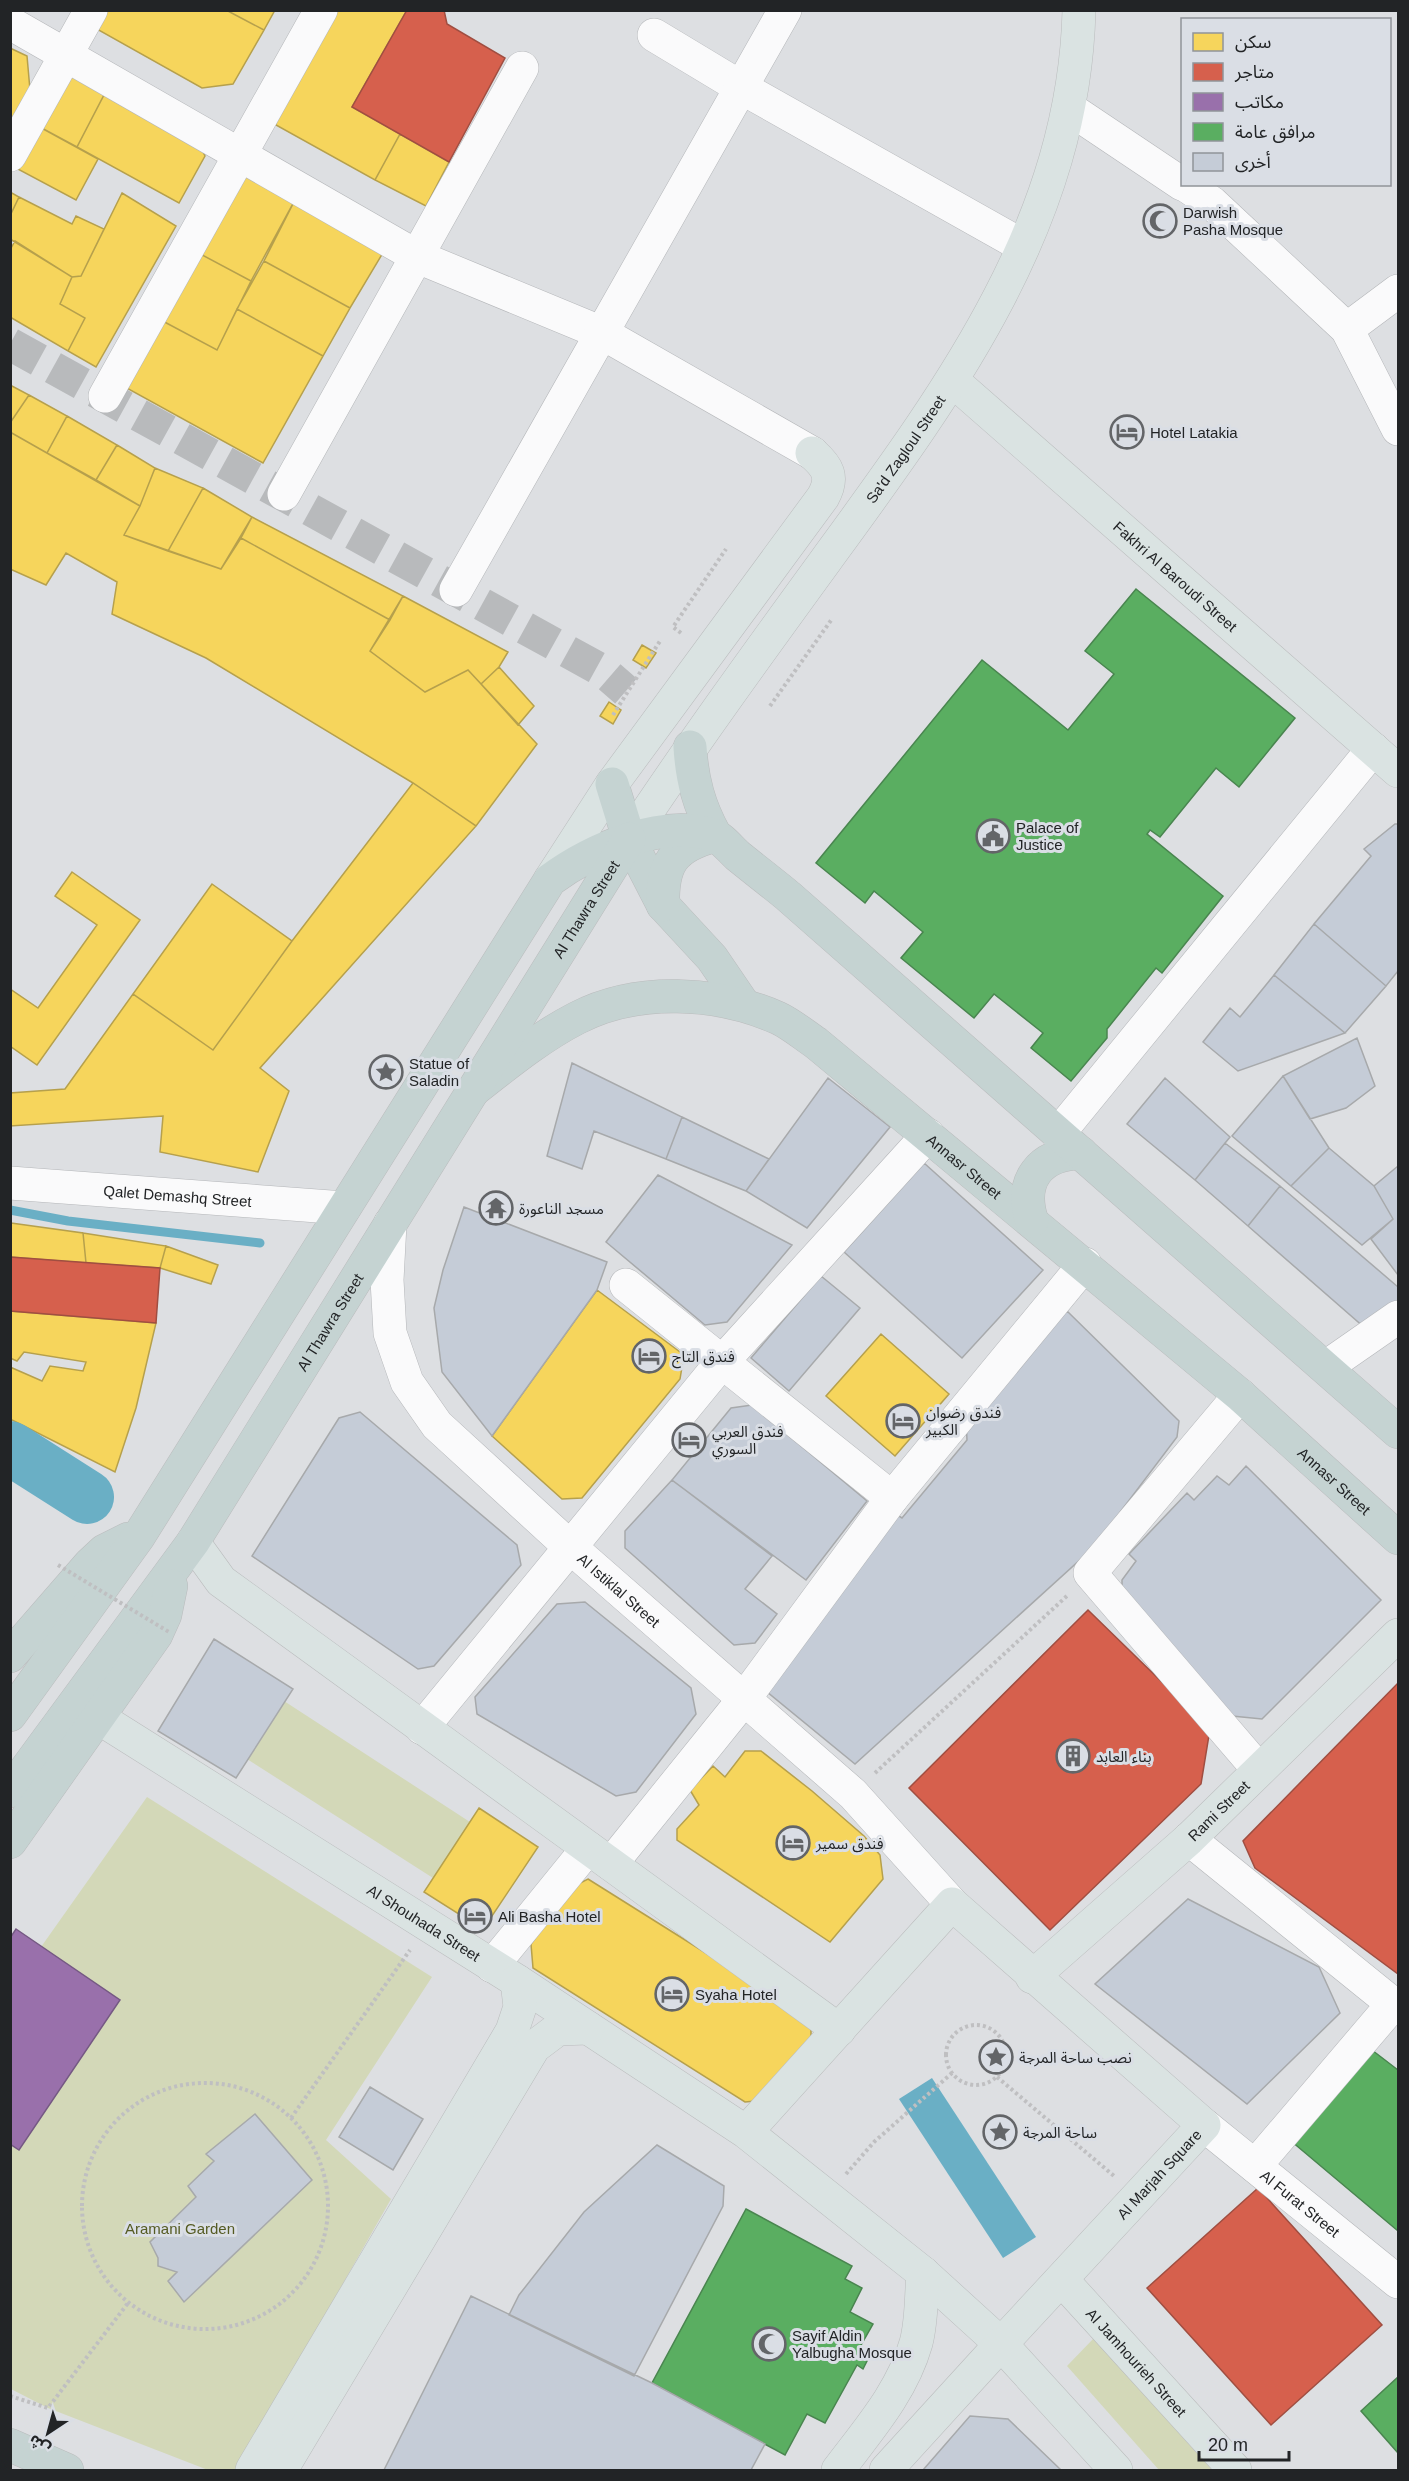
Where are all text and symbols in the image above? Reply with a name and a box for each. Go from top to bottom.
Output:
legend [1181,18,1391,186]
text: سكن [1235,32,1271,53]
text: متاجر [1234,62,1274,83]
text: مكاتب [1235,92,1284,112]
text: مرافق عامة [1235,122,1316,143]
text: أخرى [1235,151,1271,173]
mosque icon: Darwish Pasha Mosque [1142,203,1178,239]
place label: Darwish Pasha Mosque [1183,204,1283,238]
street label: Sa'd Zagloul Street [862,391,949,506]
hotel icon: Hotel Latakia [1109,414,1145,450]
place label: Hotel Latakia [1150,424,1238,441]
street label: Fakhri Al Baroudi Street [1110,517,1241,635]
public building icon: Palace of Justice [975,818,1011,854]
place label: Palace of Justice [1016,819,1079,853]
street label: Al Thawra Street [549,856,623,961]
place icon: Statue of Saladin [368,1054,404,1090]
place label: Statue of Saladin [409,1055,470,1089]
street label: Annasr Street [924,1130,1006,1202]
street label: Qalet Demashq Street [103,1182,253,1210]
temple icon: مسجد الناعورة [478,1190,514,1226]
place label: مسجد الناعورة [519,1200,604,1218]
street label: Al Thawra Street [293,1269,367,1374]
hotel icon: فندق التاج [631,1338,667,1374]
place label: فندق التاج [672,1348,735,1369]
hotel icon: فندق رضوان الكبير [885,1403,921,1439]
place label: فندق رضوان الكبير [925,1404,1001,1439]
hotel icon: فندق العربي السوري [671,1422,707,1458]
place label: فندق العربي السوري [712,1423,784,1460]
street label: Annasr Street [1295,1444,1375,1518]
street label: Al Istiklal Street [575,1549,664,1631]
building icon: بناء العابد [1055,1738,1091,1774]
place label: بناء العابد [1096,1748,1152,1765]
street label: Rami Street [1184,1776,1253,1844]
hotel icon: فندق سمير [775,1825,811,1861]
place label: فندق سمير [815,1835,884,1853]
street label: Al Shouhada Street [364,1881,484,1965]
hotel icon: Ali Basha Hotel [457,1898,493,1934]
place label: Ali Basha Hotel [498,1908,601,1925]
hotel icon: Syaha Hotel [654,1976,690,2012]
place label: Syaha Hotel [695,1986,777,2003]
place icon: نصب ساحة المرجة [978,2039,1014,2075]
place label: نصب ساحة المرجة [1019,2049,1132,2067]
place icon: ساحة المرجة [982,2114,1018,2150]
place label: ساحة المرجة [1023,2124,1097,2142]
street label: Al Marjah Square [1113,2125,1204,2222]
street label: Al Furat Street [1257,2166,1344,2241]
park label: Aramani Garden [125,2220,235,2237]
street label: Al Jamhourieh Street [1083,2305,1191,2420]
mosque icon: Sayif Aldin Yalbugha Mosque [751,2326,787,2362]
place label: Sayif Aldin Yalbugha Mosque [792,2327,912,2361]
north arrow [18,2403,78,2463]
scale bar [1199,2424,1289,2462]
text: ش [26,2431,54,2458]
text: 20 m [1208,2435,1248,2455]

